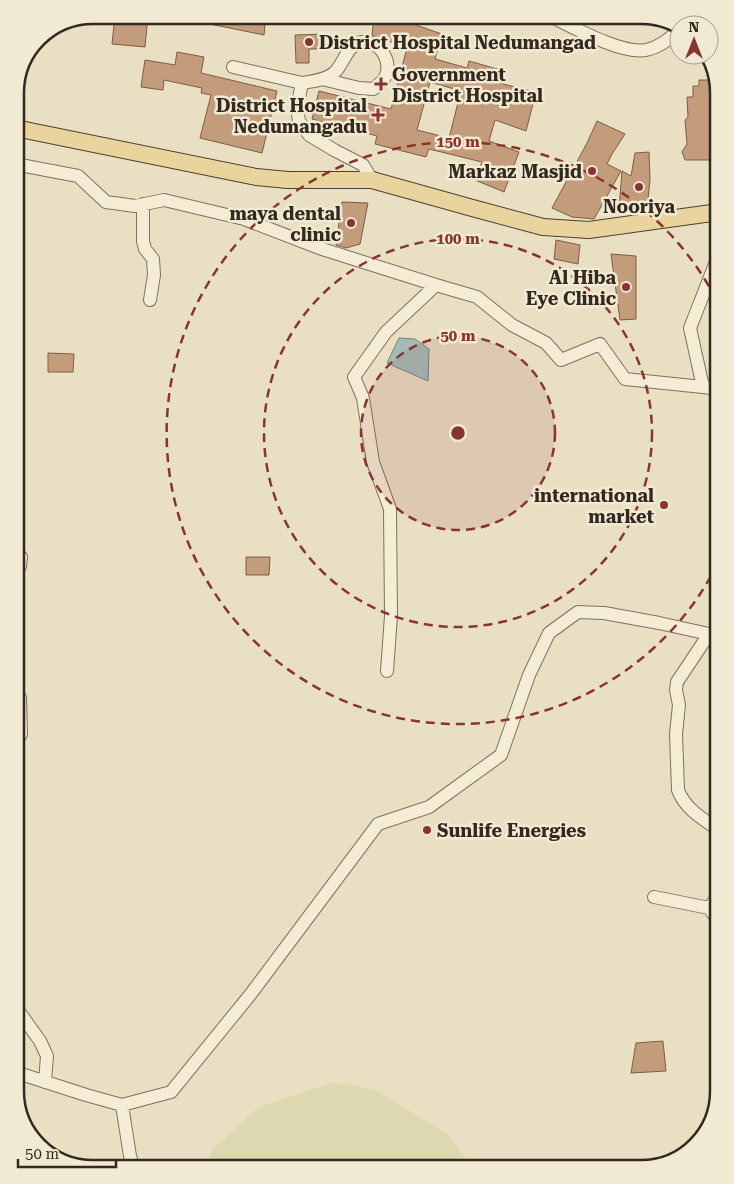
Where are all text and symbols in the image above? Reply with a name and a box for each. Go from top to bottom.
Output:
north arrow [669,15,719,65]
text: N [689,19,700,35]
place label: District Hospital Nedumangad [319,32,596,53]
marker: District Hospital Nedumangad [303,36,315,48]
place label: Government District Hospital [392,64,543,106]
marker: Government District Hospital [374,77,388,91]
place label: District Hospital Nedumangadu [216,95,367,137]
marker: District Hospital Nedumangadu [371,108,385,122]
text: 150 m [436,133,480,151]
place label: Markaz Masjid [448,161,582,182]
marker: Markaz Masjid [586,165,598,177]
marker: Nooriya [633,181,645,193]
place label: Nooriya [603,196,675,217]
place label: maya dental clinic [229,203,341,245]
marker: maya dental clinic [345,217,357,229]
text: 100 m [436,230,480,248]
place label: Al Hiba Eye Clinic [526,267,616,309]
marker: Al Hiba Eye Clinic [620,281,632,293]
text: 50 m [440,327,476,345]
centre of rings [449,424,467,442]
place label: international market [534,485,654,527]
marker: international market [658,499,670,511]
place label: Sunlife Energies [437,820,586,841]
marker: Sunlife Energies [421,824,433,836]
scale bar [18,1136,115,1168]
text: 50 m [25,1145,60,1163]

